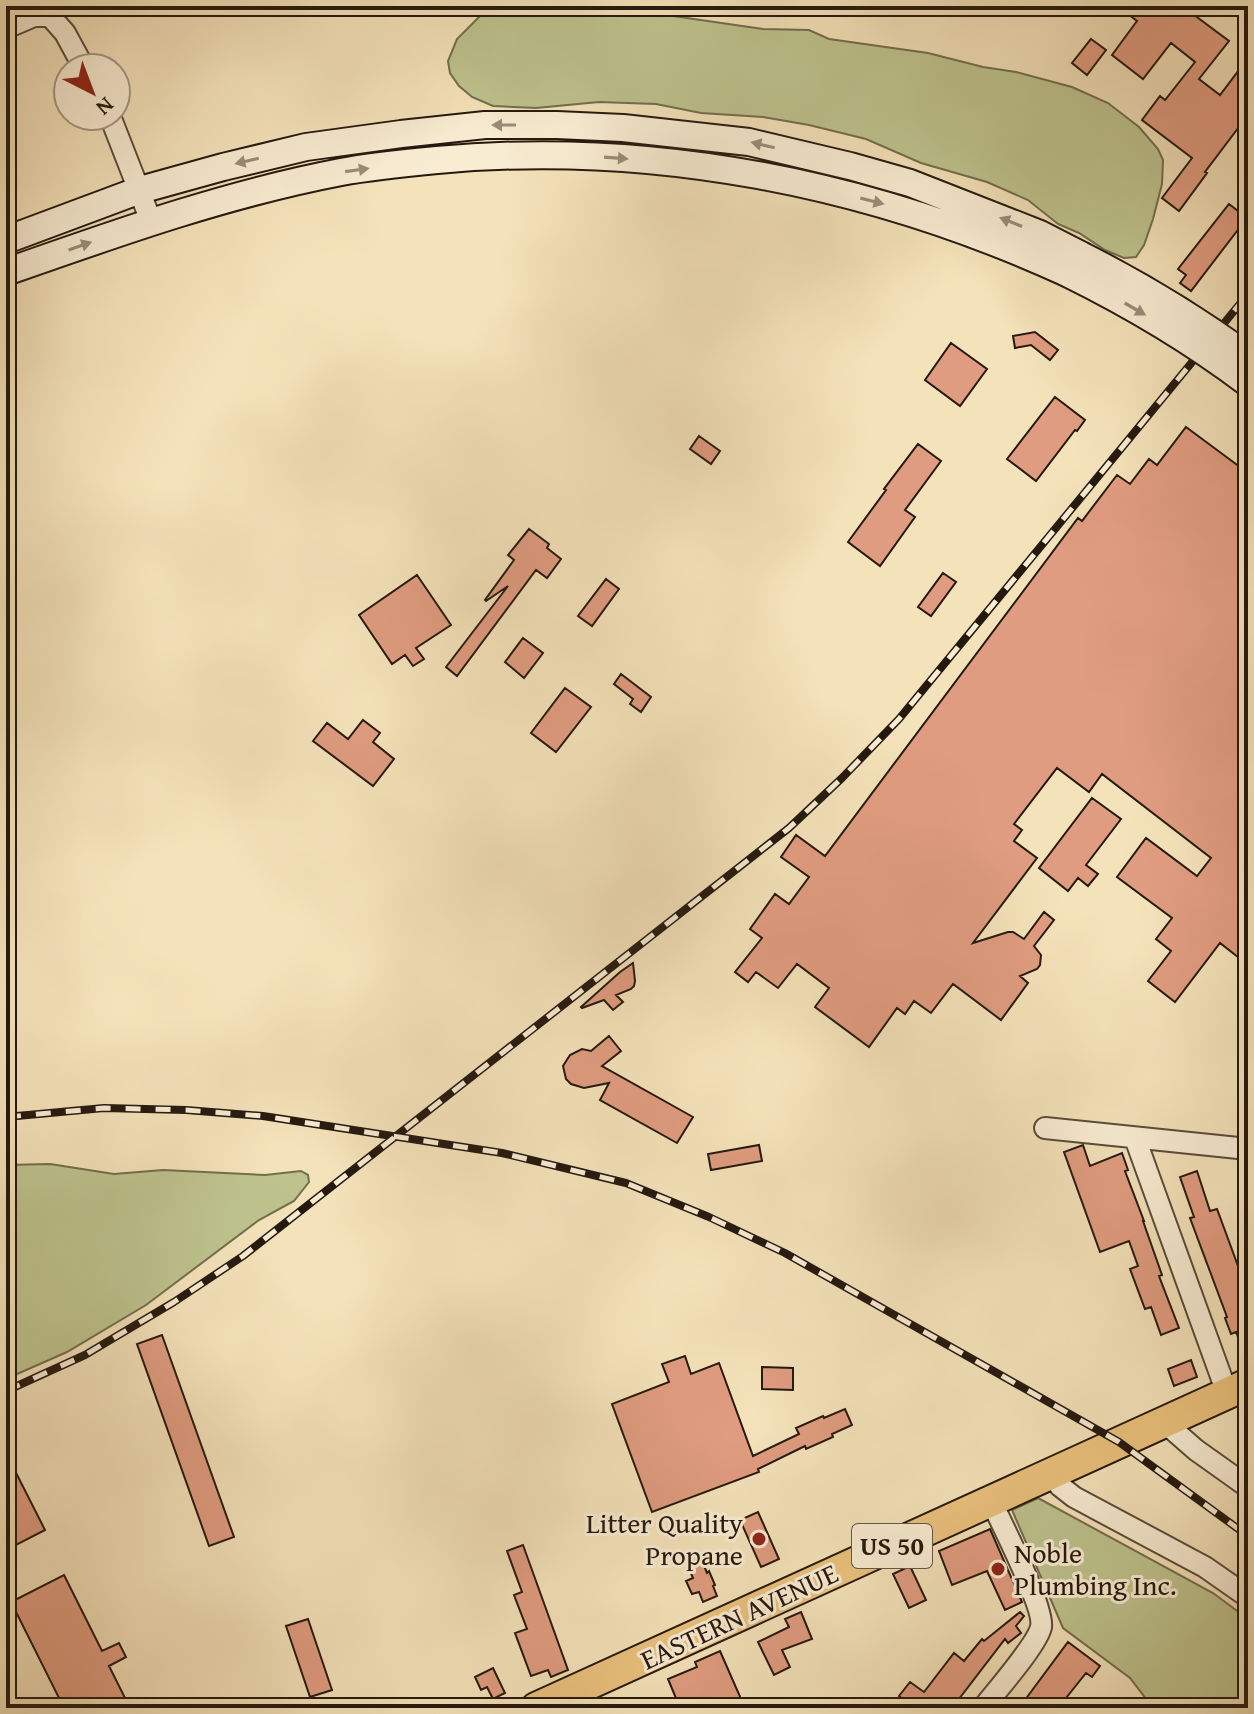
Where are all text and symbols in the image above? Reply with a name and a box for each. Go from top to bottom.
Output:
north arrow [52,52,132,132]
text: N [89,90,122,124]
one-way arrow [491,119,516,131]
one-way arrow [750,138,775,151]
one-way arrow [604,152,629,165]
one-way arrow [234,155,259,168]
one-way arrow [345,163,370,176]
one-way arrow [859,195,884,208]
one-way arrow [999,215,1023,228]
one-way arrow [68,240,92,252]
one-way arrow [1124,302,1146,316]
place label: Litter Quality Propane [586,1502,743,1575]
road number: US 50 [852,1524,932,1568]
marker: Litter Quality Propane [750,1530,768,1548]
place label: Noble Plumbing Inc. [1014,1532,1177,1605]
street label: EASTERN AVENUE [633,1552,844,1679]
marker: Noble Plumbing Inc. [989,1560,1007,1578]

